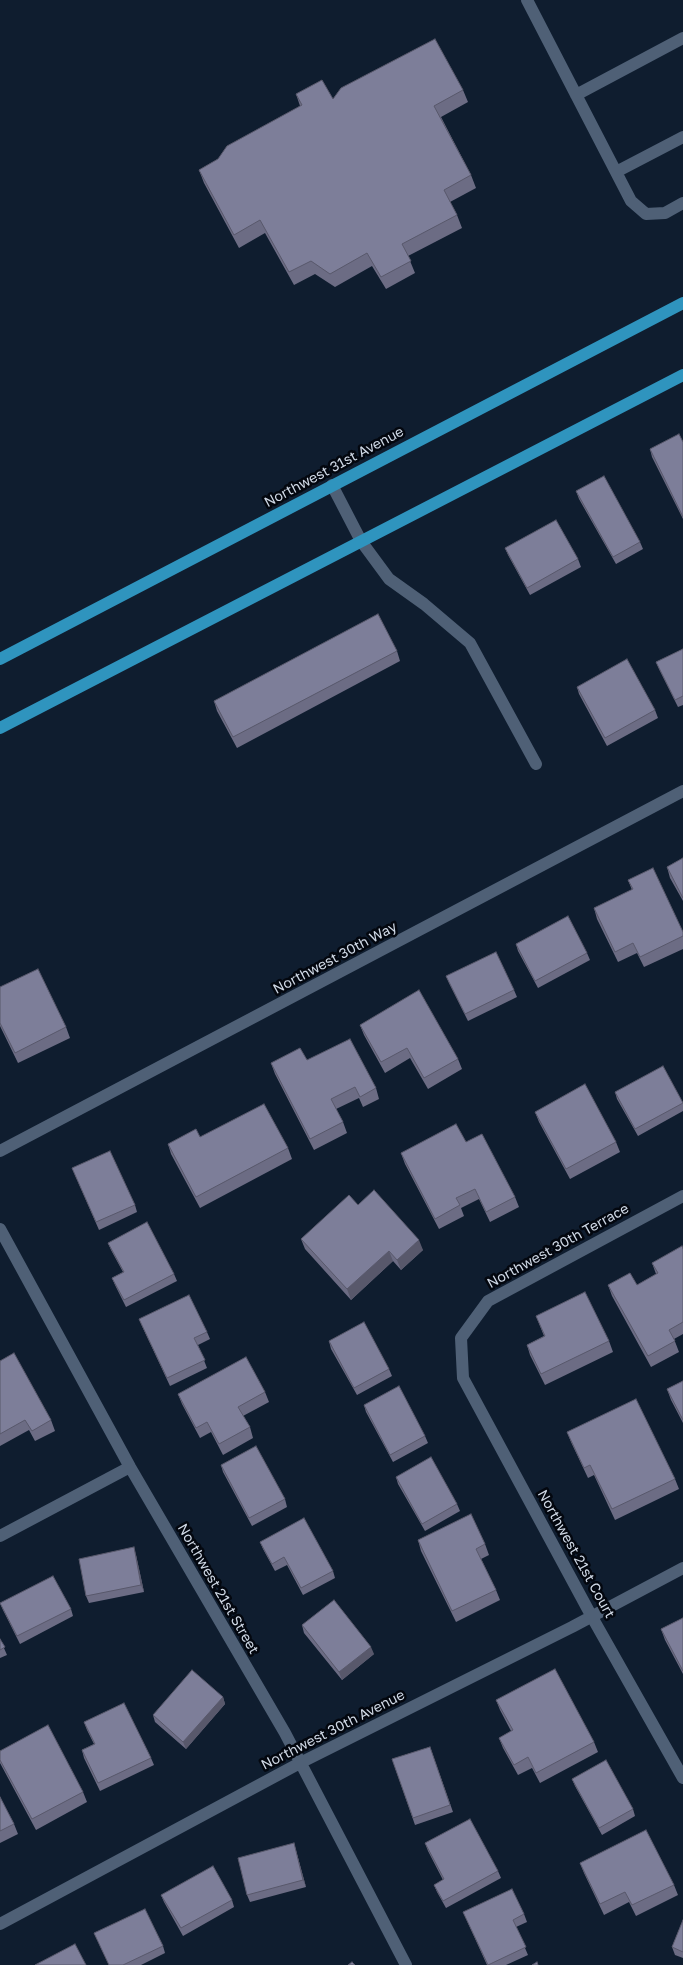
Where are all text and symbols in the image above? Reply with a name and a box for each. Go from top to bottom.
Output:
street label: Northwest 31st Avenue [261,423,407,511]
street label: Northwest 30th Way [270,918,400,998]
street label: Northwest 30th Terrace [484,1200,632,1292]
street label: Northwest 21st Court [534,1487,618,1621]
street label: Northwest 21st Street [174,1521,262,1657]
street label: Northwest 30th Avenue [258,1686,408,1774]

